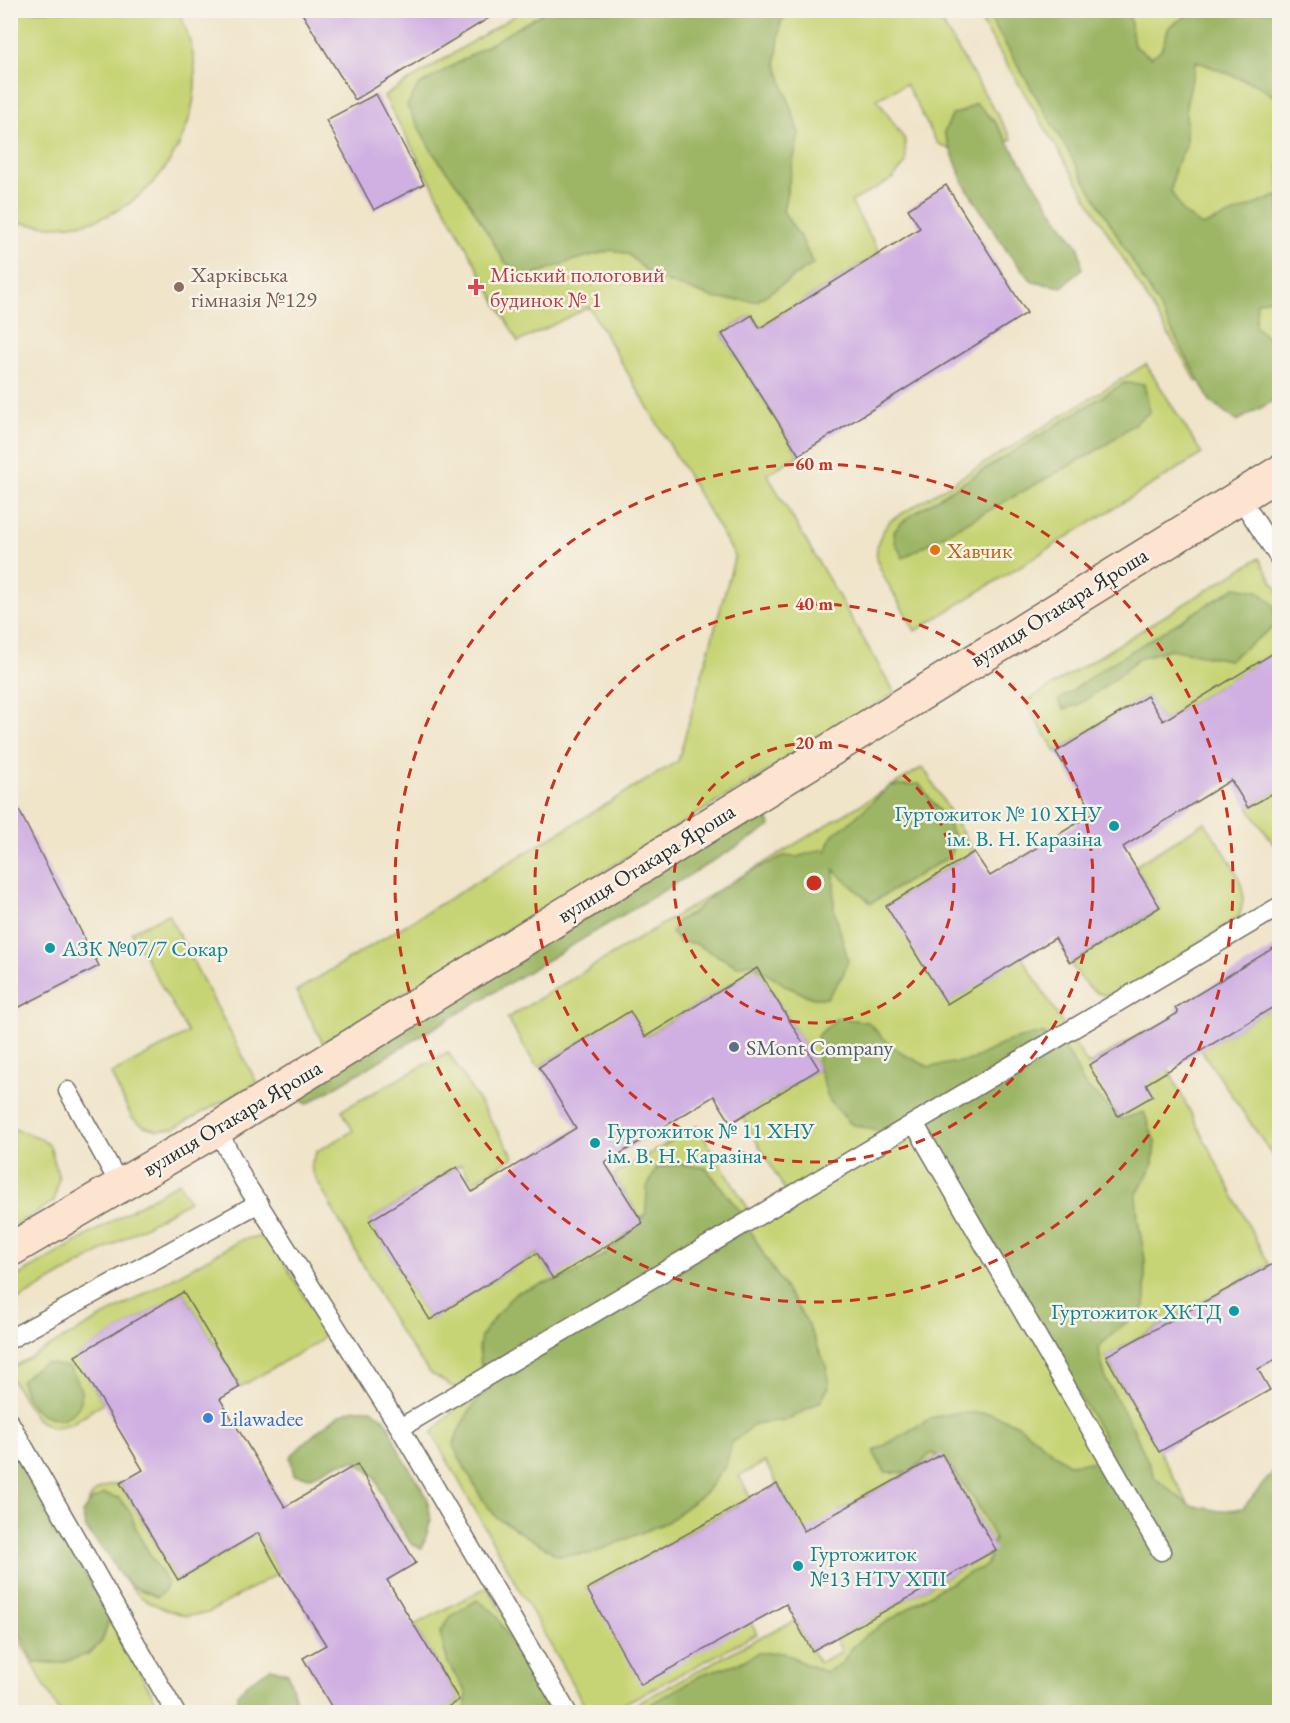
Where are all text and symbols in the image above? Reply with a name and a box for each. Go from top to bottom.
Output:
place label: Харківська гімназія №129 [190,260,317,314]
place label: Міський пологовий будинок № 1 [490,260,665,314]
marker: Міський пологовий будинок № 1 [467,278,485,296]
marker: Харківська гімназія №129 [172,280,186,294]
text: 60 m [795,452,833,475]
place label: Хавчик [946,536,1013,565]
street label: вулиця Отакара Яроша [965,540,1154,674]
marker: Хавчик [928,543,942,557]
text: 40 m [795,592,833,615]
text: 20 m [795,731,833,754]
street label: вулиця Отакара Яроша [552,796,741,930]
place label: Гуртожиток № 10 ХНУ ім. В. Н. Каразіна [894,799,1102,853]
marker: Гуртожиток № 10 ХНУ ім. В. Н. Каразіна [1107,819,1121,833]
centre of rings [804,873,824,893]
place label: АЗК №07/7 Сокар [61,934,228,963]
marker: АЗК №07/7 Сокар [43,941,57,955]
place label: SMont Company [746,1033,894,1062]
marker: SMont Company [727,1040,741,1054]
street label: вулиця Отакара Яроша [137,1053,327,1183]
place label: Гуртожиток № 11 ХНУ ім. В. Н. Каразіна [607,1116,815,1170]
marker: Гуртожиток № 11 ХНУ ім. В. Н. Каразіна [588,1136,602,1150]
place label: Гуртожиток ХКТД [1051,1297,1222,1326]
marker: Гуртожиток ХКТД [1227,1304,1241,1318]
place label: Lilawadee [220,1404,304,1433]
marker: Lilawadee [201,1411,215,1425]
place label: Гуртожиток №13 НТУ ХПІ [810,1539,947,1593]
marker: Гуртожиток №13 НТУ ХПІ [791,1559,805,1573]

